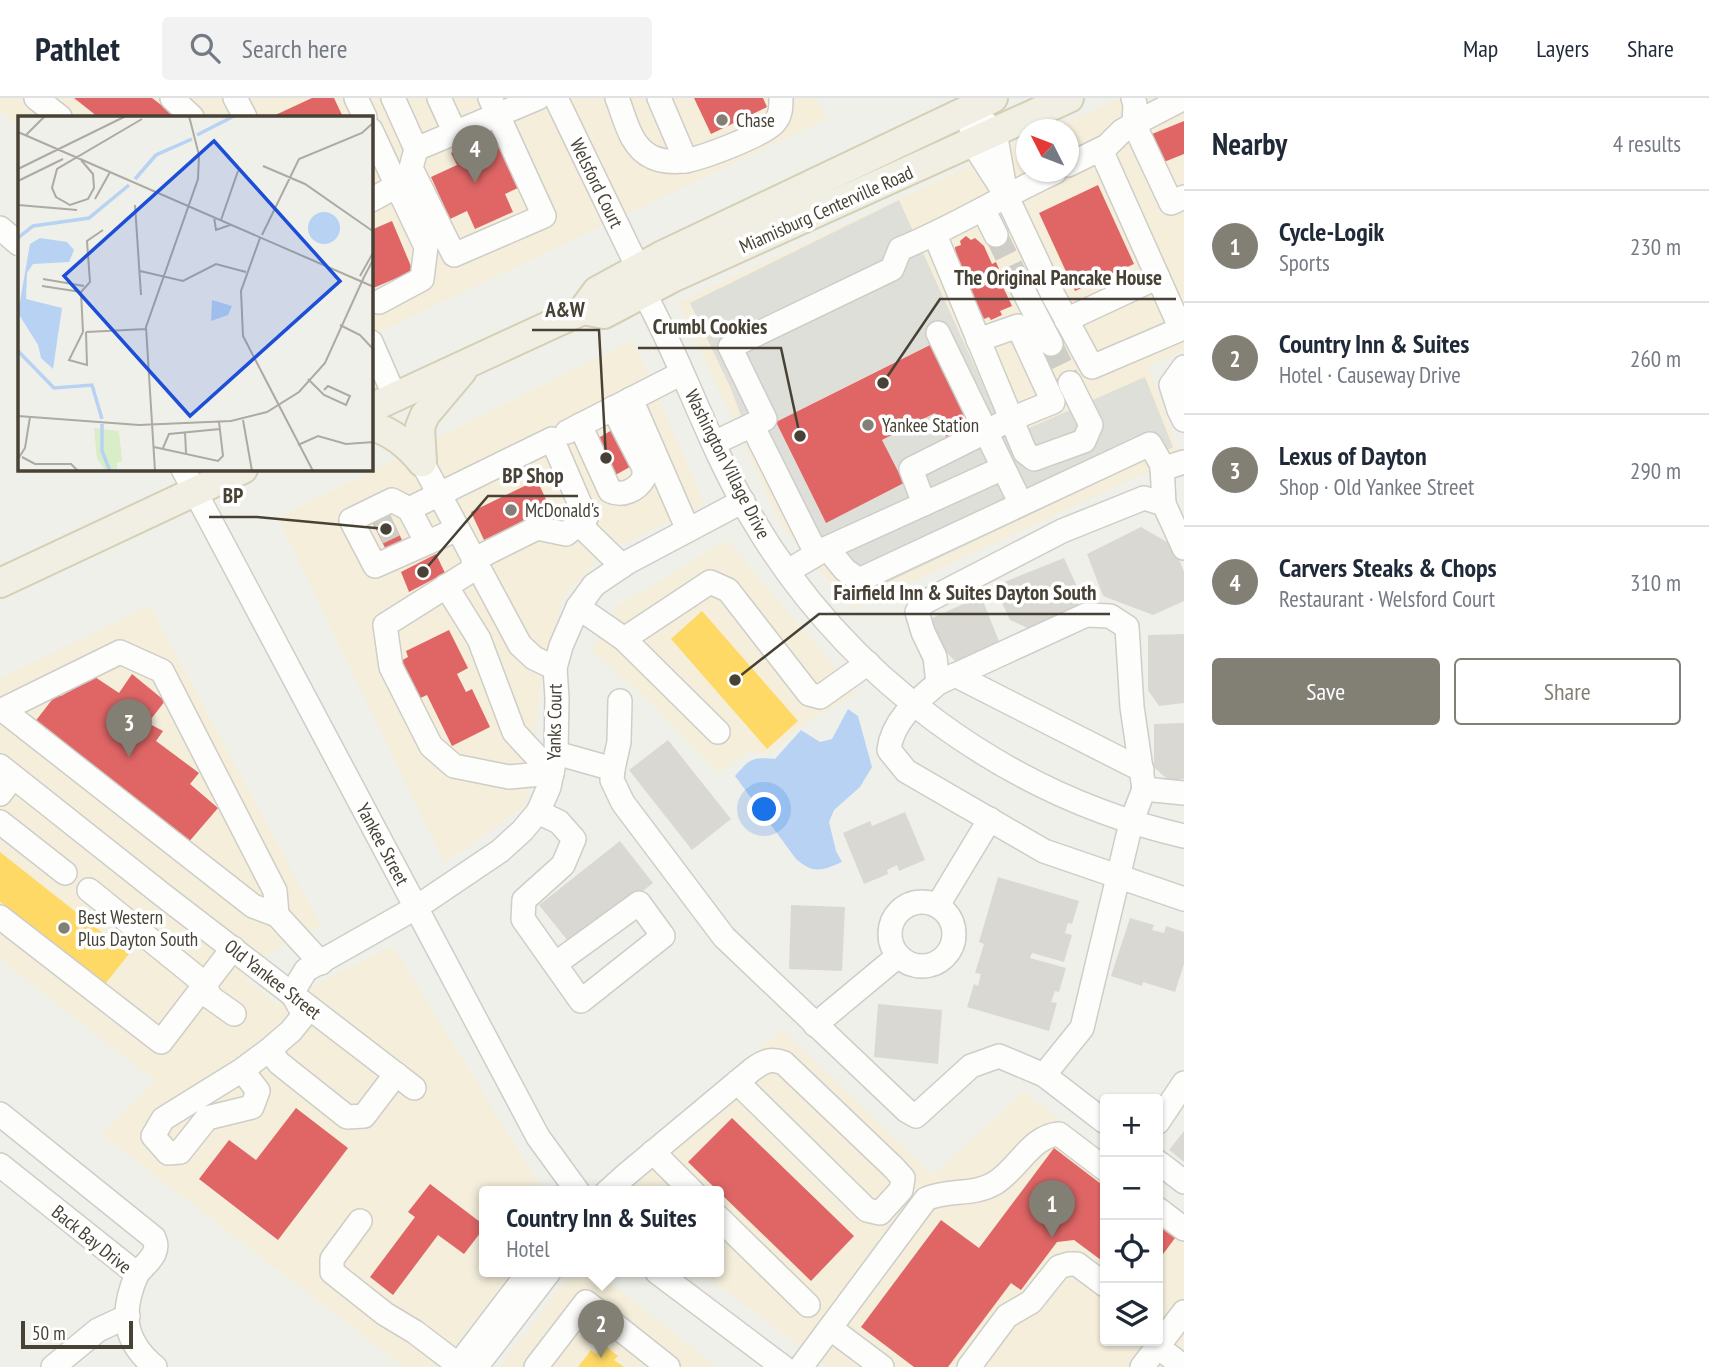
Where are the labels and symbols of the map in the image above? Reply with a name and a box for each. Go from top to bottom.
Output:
place label: Chase [736,108,775,132]
marker: Chase [714,112,730,128]
inset map [18,116,373,471]
north arrow [1016,119,1079,182]
pin: 4 [452,125,498,183]
street label: Welsford Court [565,134,629,232]
street label: Miamisburg Centerville Road [735,160,917,258]
callout: The Original Pancake House [940,257,1176,299]
text: The Original Pancake House [954,264,1162,291]
callout: A&W [532,288,599,330]
text: A&W [544,296,586,323]
callout: Crumbl Cookies [638,306,781,348]
text: Crumbl Cookies [653,313,767,340]
street label: Washington Village Drive [680,385,776,543]
place label: Yankee Station [882,413,979,437]
marker: Yankee Station [860,417,876,433]
callout: BP Shop [488,454,578,496]
text: BP Shop [502,462,564,489]
callout: BP [209,475,257,517]
text: BP [223,482,243,509]
place label: McDonald's [525,498,600,522]
marker: McDonald's [503,502,519,518]
callout: Fairfield Inn & Suites Dayton South [819,572,1110,614]
text: Fairfield Inn & Suites Dayton South [833,579,1097,606]
street label: Yanks Court [541,683,567,761]
pin: 3 [106,699,152,757]
your location [747,792,781,826]
street label: Yankee Street [351,799,415,890]
place label: Best Western Plus Dayton South [78,905,198,951]
marker: Best Western Plus Dayton South [56,920,72,936]
street label: Old Yankee Street [220,934,327,1025]
pin: 1 [1029,1180,1075,1238]
street label: Back Bay Drive [47,1199,137,1279]
pin: 2 [578,1300,624,1358]
scale bar [21,1318,133,1350]

